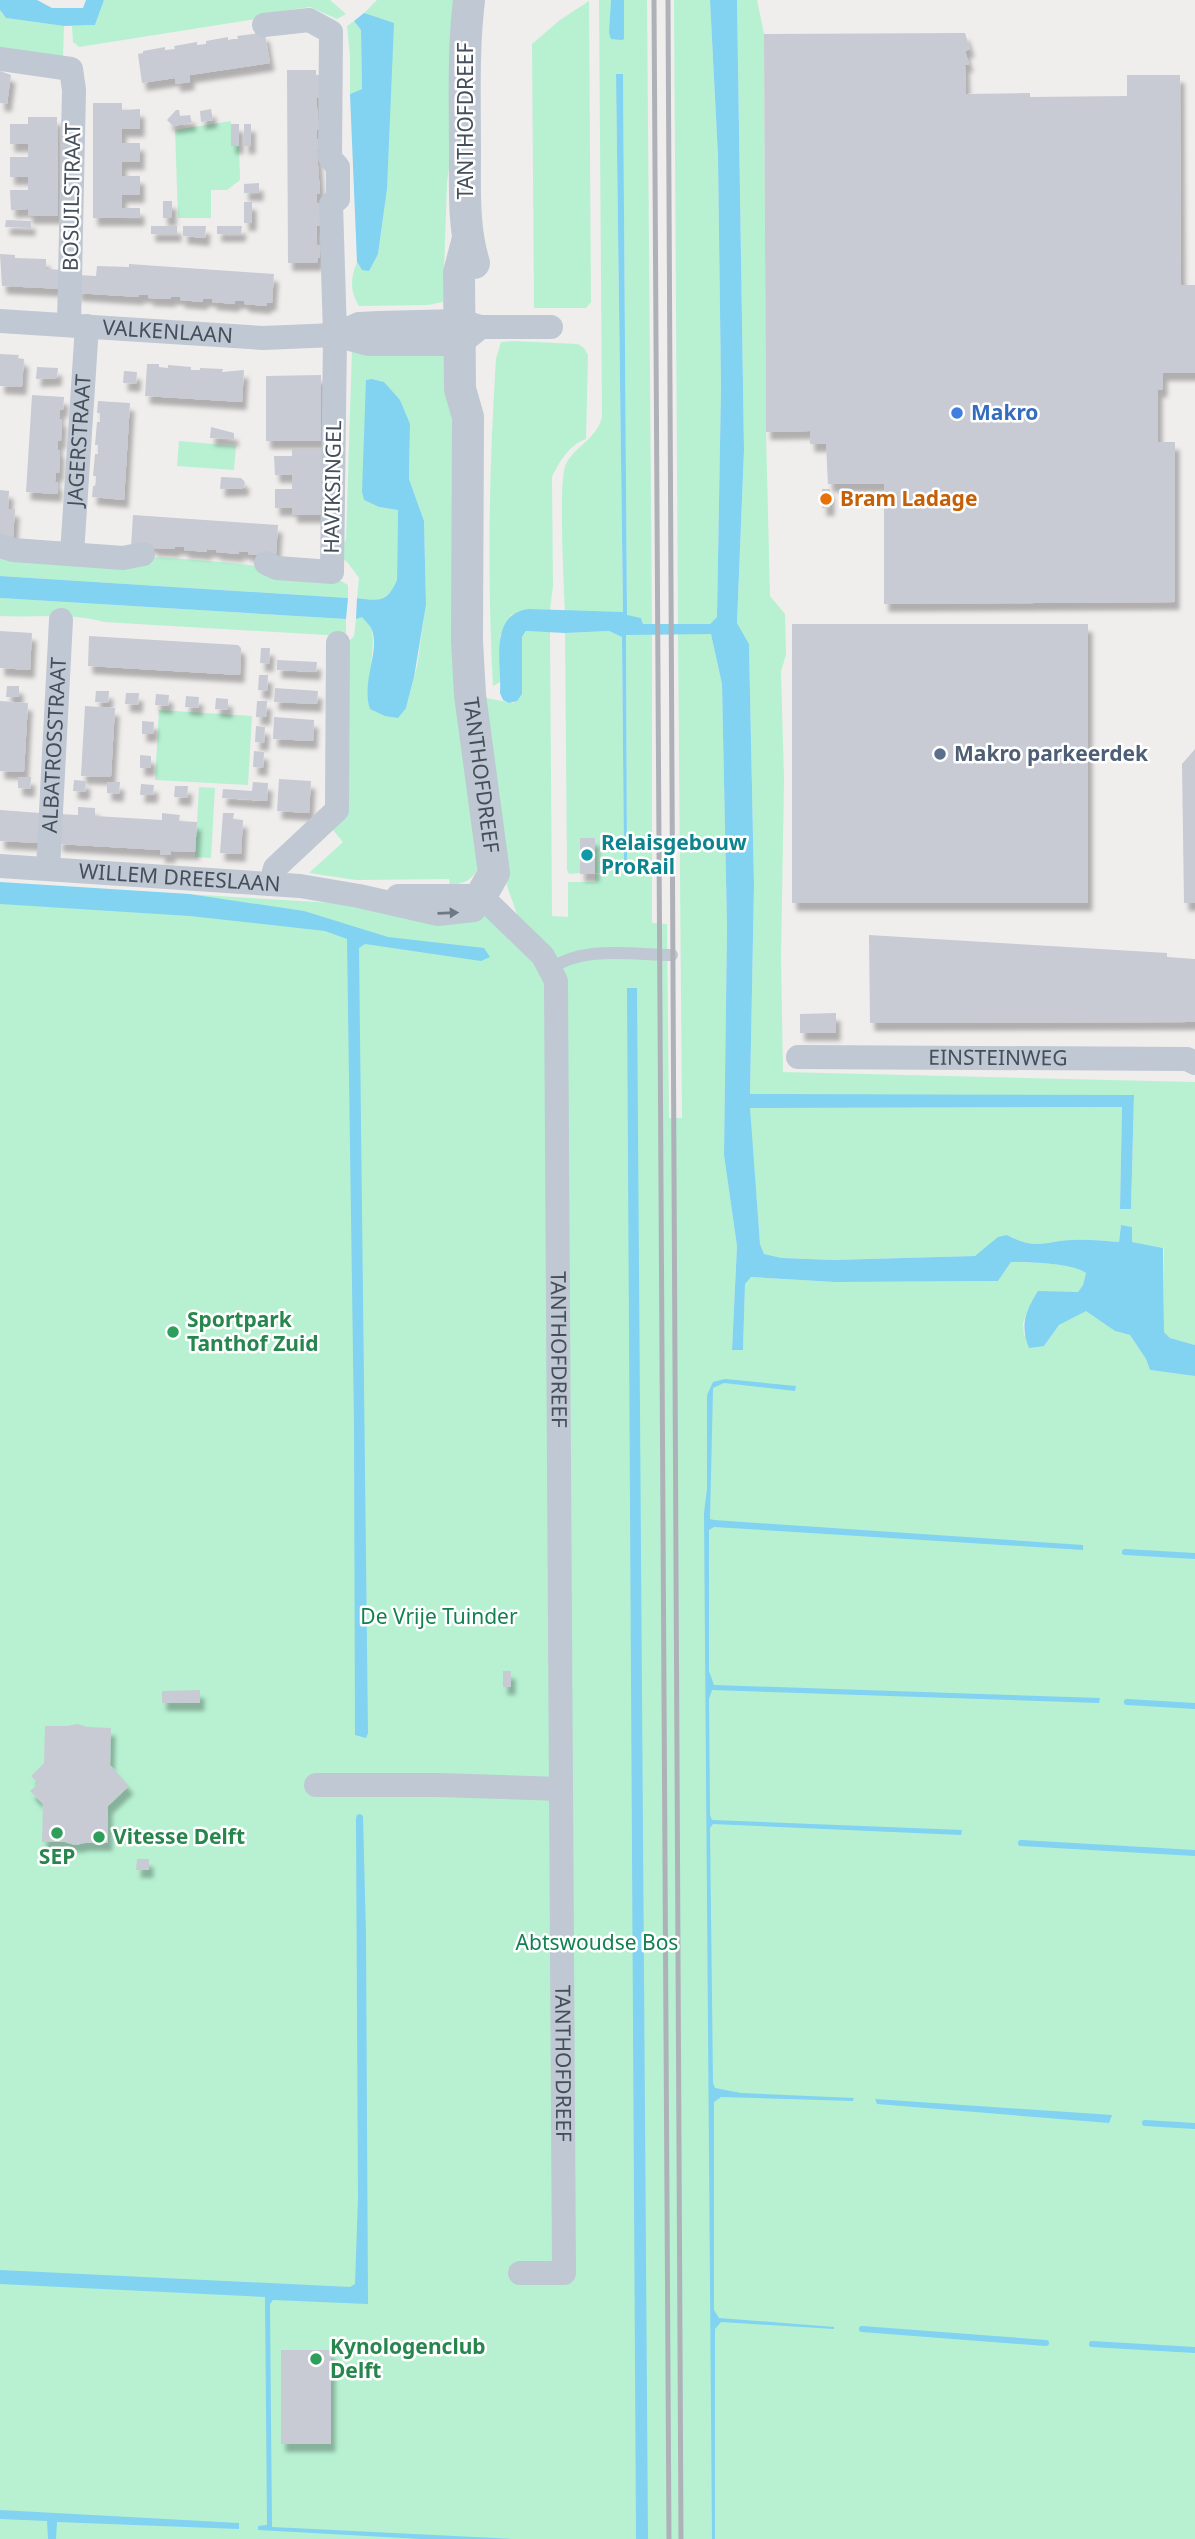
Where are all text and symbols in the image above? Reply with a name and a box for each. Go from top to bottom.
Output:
street label: TANTHOFDREEF [451,43,479,199]
street label: BOSUILSTRAAT [56,122,86,271]
street label: VALKENLAAN [102,313,234,349]
street label: JAGERSTRAAT [60,373,97,509]
place label: Makro [971,398,1039,426]
marker: Makro [949,405,965,421]
street label: HAVIKSINGEL [317,420,347,554]
place label: Bram Ladage [840,484,977,512]
marker: Bram Ladage [818,491,834,507]
street label: ALBATROSSTRAAT [35,656,72,834]
street label: TANTHOFDREEF [457,695,506,855]
place label: Makro parkeerdek [954,739,1149,767]
marker: Makro parkeerdek [932,746,948,762]
place label: Relaisgebouw ProRail [601,828,747,880]
marker: Relaisgebouw ProRail [579,847,595,863]
street label: WILLEM DREESLAAN [78,856,281,898]
one-way arrow [437,908,459,919]
street label: EINSTEINWEG [928,1043,1068,1071]
street label: TANTHOFDREEF [545,1271,574,1428]
place label: Sportpark Tanthof Zuid [187,1305,319,1357]
marker: Sportpark Tanthof Zuid [165,1324,181,1340]
park label: De Vrije Tuinder [360,1602,518,1630]
place label: Vitesse Delft [113,1822,245,1850]
marker: SEP [49,1825,65,1841]
marker: Vitesse Delft [91,1829,107,1845]
place label: SEP [39,1842,75,1870]
park label: Abtswoudse Bos [516,1928,678,1956]
street label: TANTHOFDREEF [549,1985,578,2142]
place label: Kynologenclub Delft [330,2332,486,2384]
marker: Kynologenclub Delft [308,2351,324,2367]

